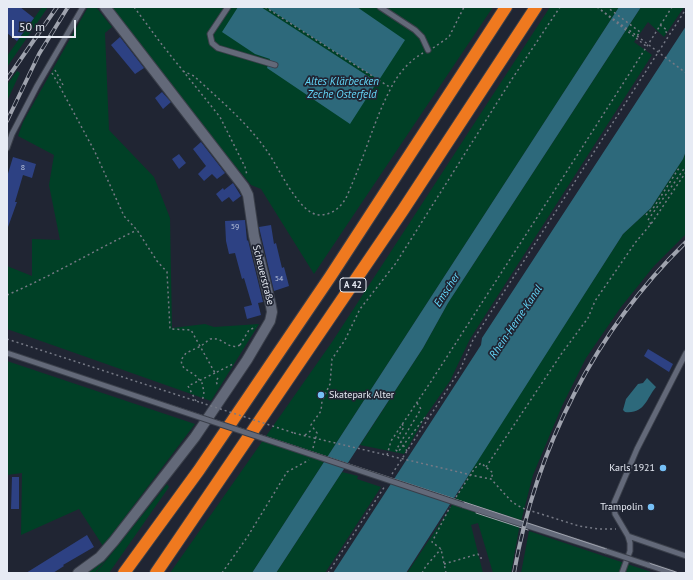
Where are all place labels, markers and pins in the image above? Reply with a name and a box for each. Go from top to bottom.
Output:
place label: Skatepark Alter [329,389,394,401]
marker: Skatepark Alter [316,390,326,400]
place label: Karls 1921 [609,462,655,474]
marker: Karls 1921 [658,463,668,473]
place label: Trampolin [600,501,643,513]
marker: Trampolin [646,502,656,512]

